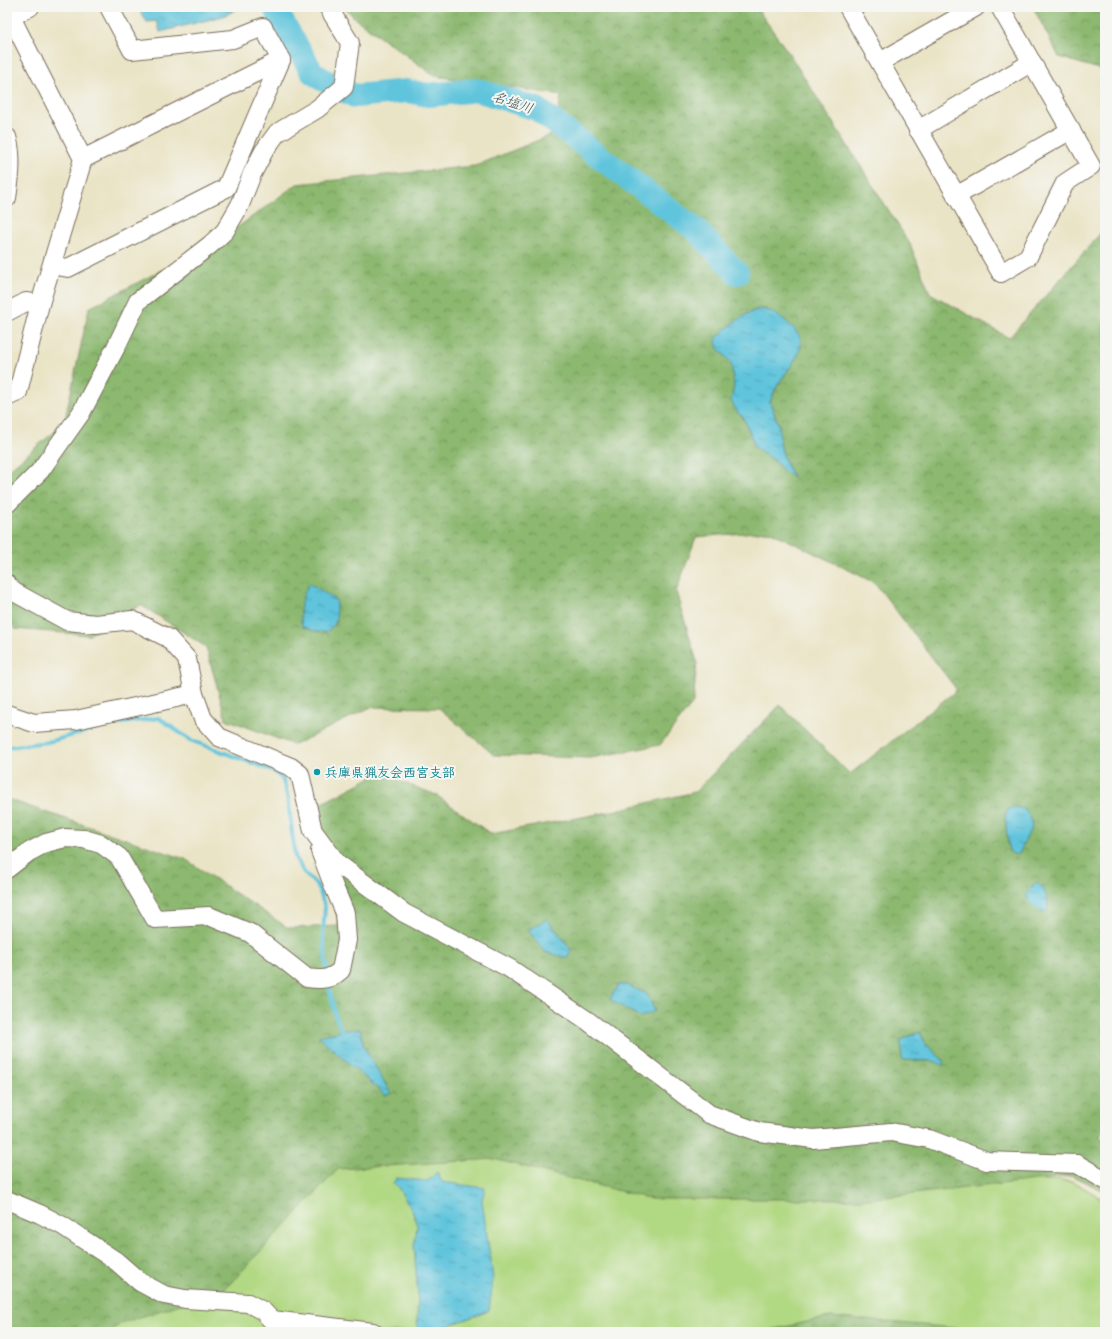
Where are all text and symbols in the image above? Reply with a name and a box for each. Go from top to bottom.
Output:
water label: 名塩川 [490,88,535,117]
place label: 兵庫県猟友会西宮支部 [325,765,455,781]
marker: 兵庫県猟友会西宮支部 [312,767,322,777]

